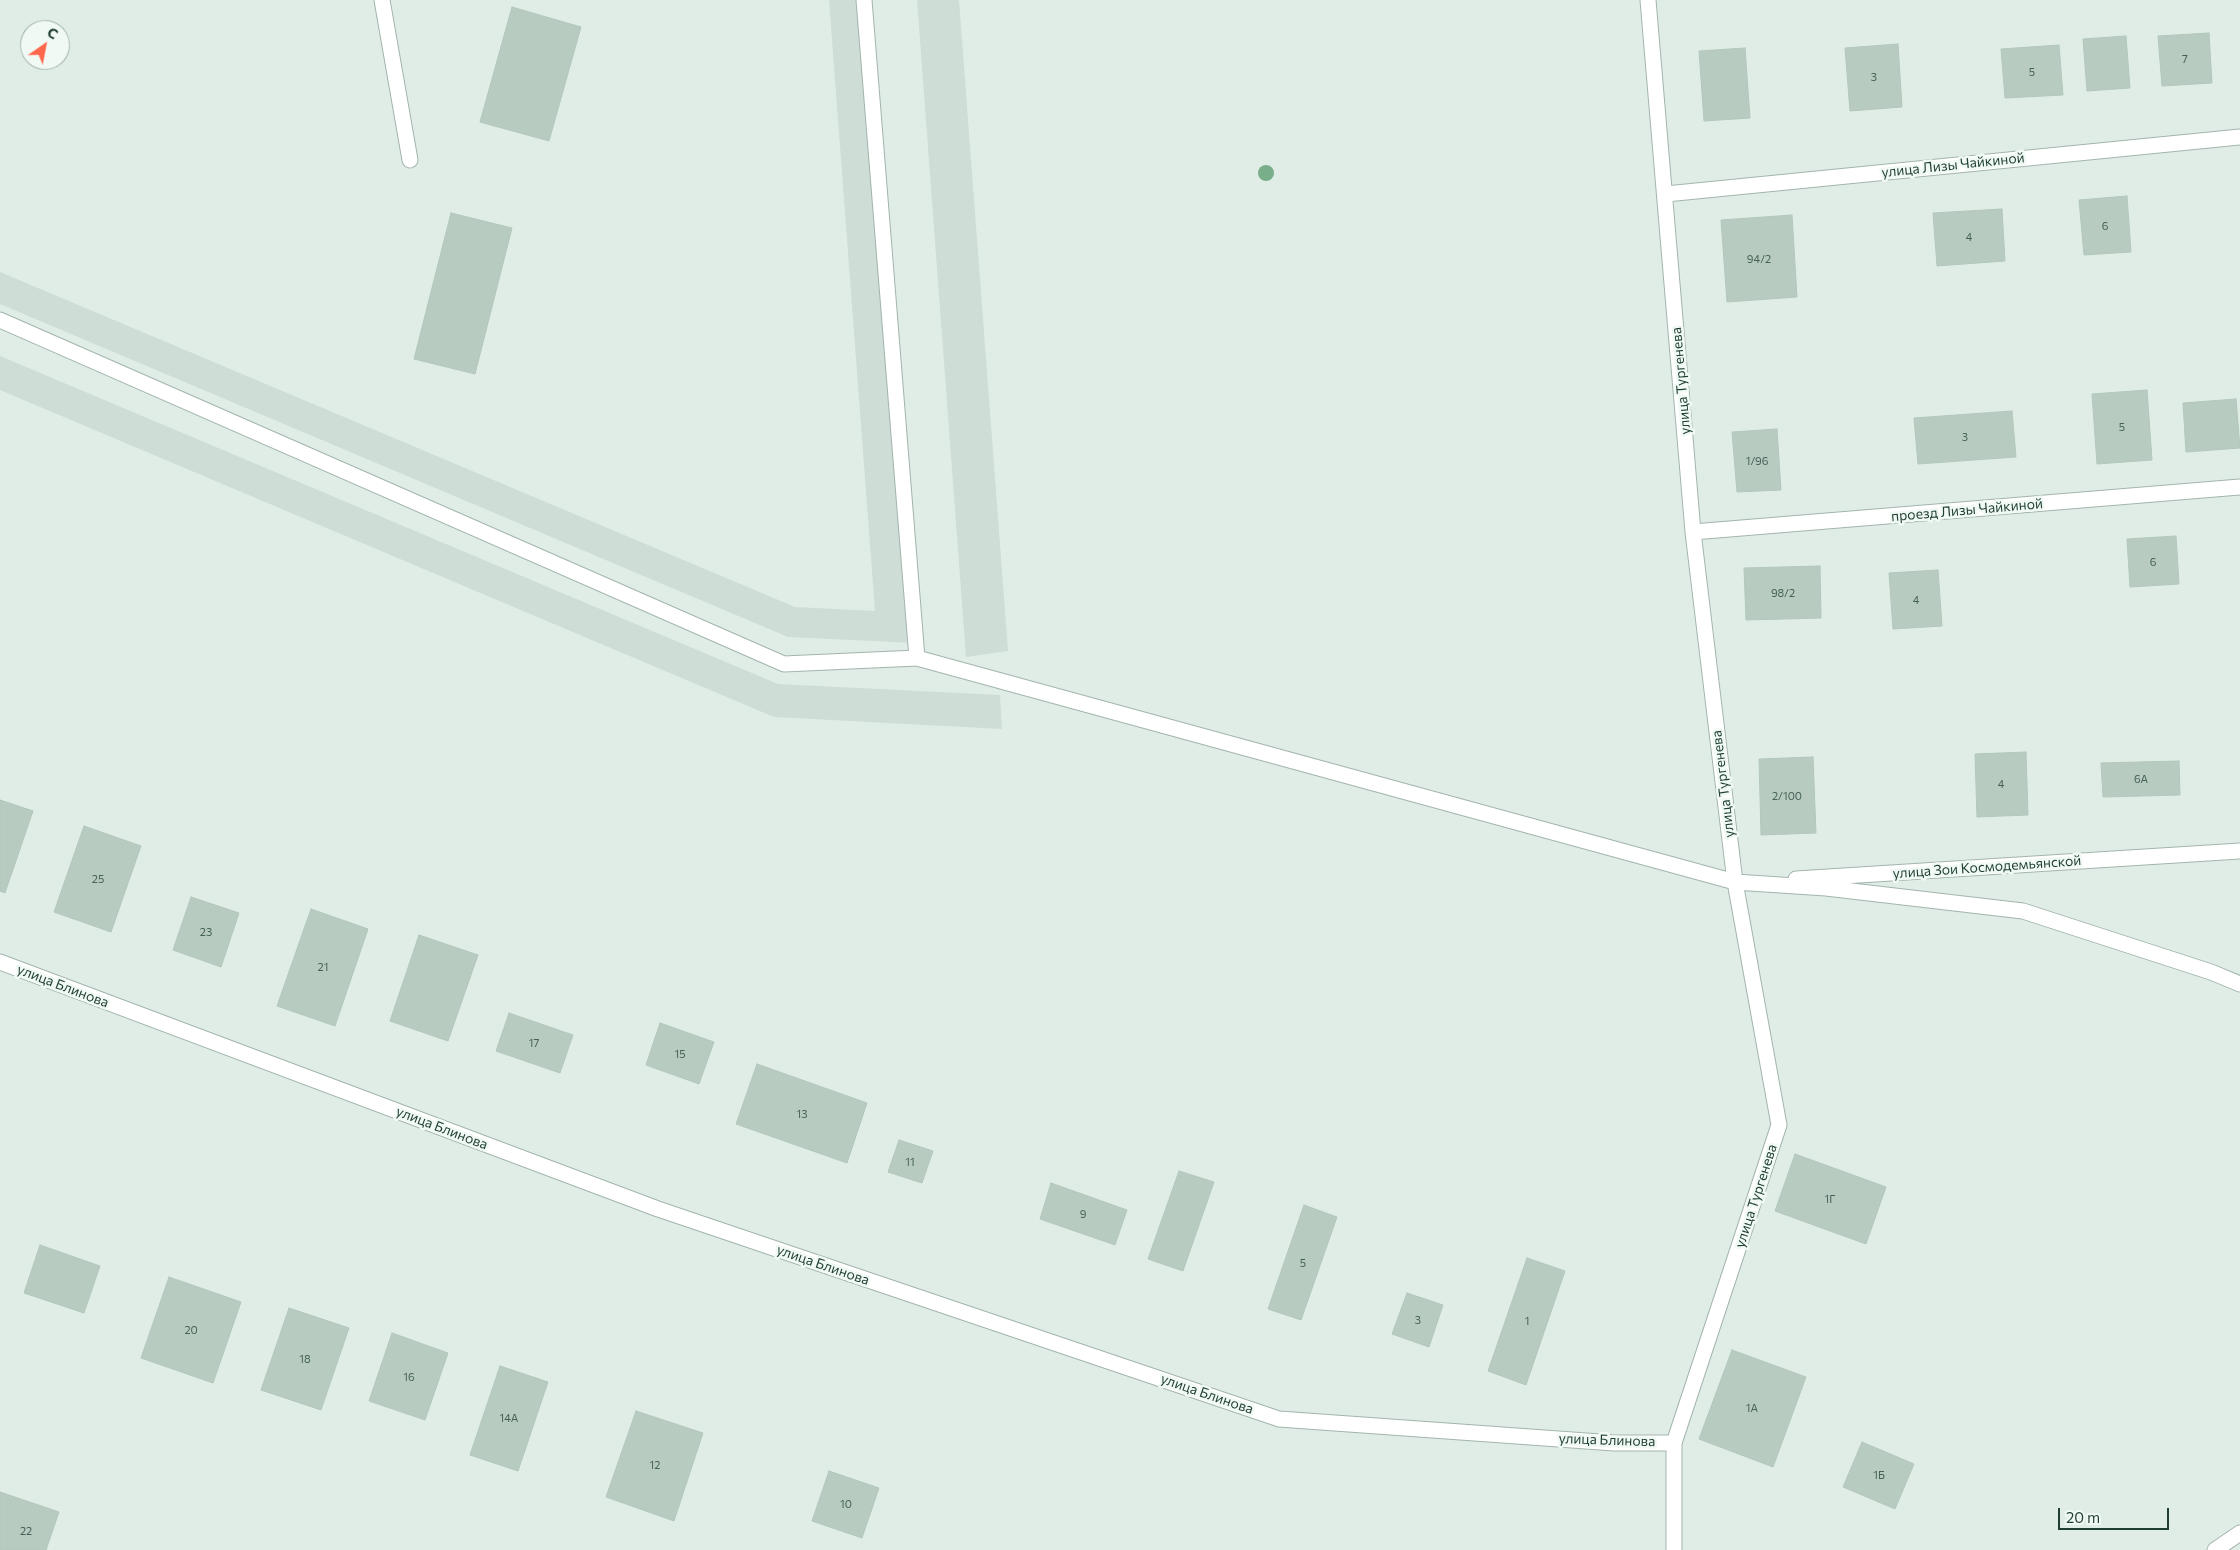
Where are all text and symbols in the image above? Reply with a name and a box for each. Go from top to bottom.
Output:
north arrow [20,20,70,70]
text: С [44,23,62,43]
house number: 7 [2182,52,2188,66]
house number: 5 [2029,65,2035,79]
house number: 3 [1871,70,1877,84]
street label: улица Лизы Чайкиной [1881,149,2025,181]
house number: 6 [2102,219,2108,233]
house number: 4 [1966,230,1972,244]
house number: 94/2 [1747,252,1771,266]
street label: улица Тургенева [1668,327,1694,435]
house number: 5 [2119,420,2125,434]
house number: 3 [1962,430,1968,444]
house number: 1/96 [1746,454,1768,468]
street label: проезд Лизы Чайкиной [1890,495,2044,525]
house number: 6 [2150,555,2156,569]
house number: 98/2 [1771,586,1795,600]
house number: 4 [1913,593,1919,607]
street label: улица Тургенева [1708,729,1738,839]
house number: 6А [2134,772,2148,786]
house number: 4 [1998,777,2004,791]
house number: 2/100 [1772,789,1802,803]
street label: улица Зои Космодемьянской [1892,852,2082,882]
house number: 25 [92,872,104,886]
house number: 23 [200,925,212,939]
house number: 21 [318,960,328,974]
street label: улица Блинова [15,961,111,1011]
house number: 17 [529,1036,539,1050]
house number: 15 [674,1047,686,1061]
street label: улица Блинова [394,1103,490,1153]
house number: 13 [797,1107,807,1121]
street label: улица Тургенева [1731,1142,1781,1250]
house number: 11 [905,1155,915,1169]
house number: 1Г [1825,1192,1835,1206]
house number: 9 [1080,1207,1086,1221]
street label: улица Блинова [774,1241,872,1289]
house number: 5 [1300,1256,1306,1270]
house number: 3 [1415,1313,1421,1327]
house number: 1 [1525,1314,1529,1328]
house number: 20 [184,1323,198,1337]
house number: 18 [299,1352,311,1366]
house number: 16 [403,1370,415,1384]
street label: улица Блинова [1158,1370,1256,1418]
house number: 1А [1746,1401,1758,1415]
house number: 14А [500,1411,518,1425]
street label: улица Блинова [1558,1430,1656,1450]
house number: 12 [650,1458,660,1472]
house number: 1Б [1873,1468,1885,1482]
house number: 10 [840,1497,852,1511]
scale bar [2060,1498,2171,1530]
text: 20 m [2066,1508,2100,1526]
house number: 22 [20,1524,32,1538]

